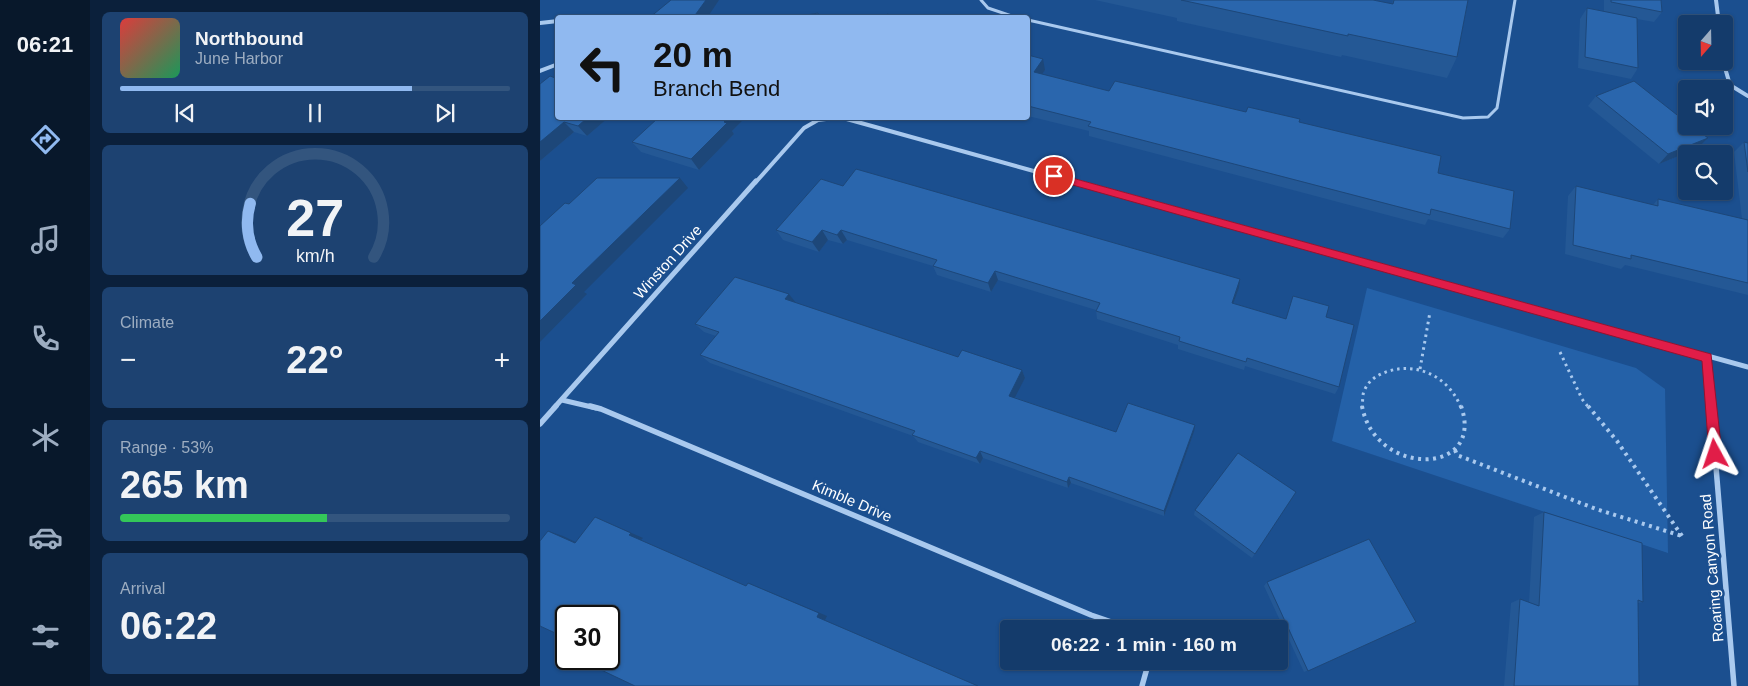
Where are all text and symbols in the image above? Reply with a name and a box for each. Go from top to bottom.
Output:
north arrow [1678,15,1732,70]
map controls [1678,15,1733,200]
text: Northbound [195,28,304,49]
text: 06:21 [17,32,73,57]
icon: left [570,35,635,100]
text: 20 m [653,35,733,74]
text: June Harbor [195,50,283,67]
text: Branch Bend [653,76,780,101]
button: sound [1678,80,1733,135]
icon: previous [171,99,199,127]
icon: pause [301,99,329,127]
icon: next [431,99,459,127]
icon: directions [28,122,63,157]
button: search [1678,145,1733,200]
pin [1033,155,1075,197]
icon: arrive [1040,162,1068,190]
text: 27 [286,189,344,247]
street label: Winston Drive [630,221,705,302]
icon: music [28,222,63,257]
text: km/h [296,246,334,266]
text: Climate [120,314,174,331]
icon: phone [28,321,63,356]
text: 22° [286,339,344,381]
text: − [120,344,136,375]
text: + [494,344,510,375]
icon: climate [28,420,63,455]
position arrow [1688,427,1740,479]
text: Range · 53% [120,439,213,456]
text: 265 km [120,464,249,506]
street label: Kimble Drive [810,476,895,525]
street label: Roaring Canyon Road [1697,493,1726,643]
icon: car [28,520,63,555]
text: Arrival [120,580,165,597]
text: 06:22 [120,605,217,647]
speed limit sign: 30 [555,605,620,670]
icon: filters [28,619,63,654]
text: 06:22 · 1 min · 160 m [1051,634,1237,655]

